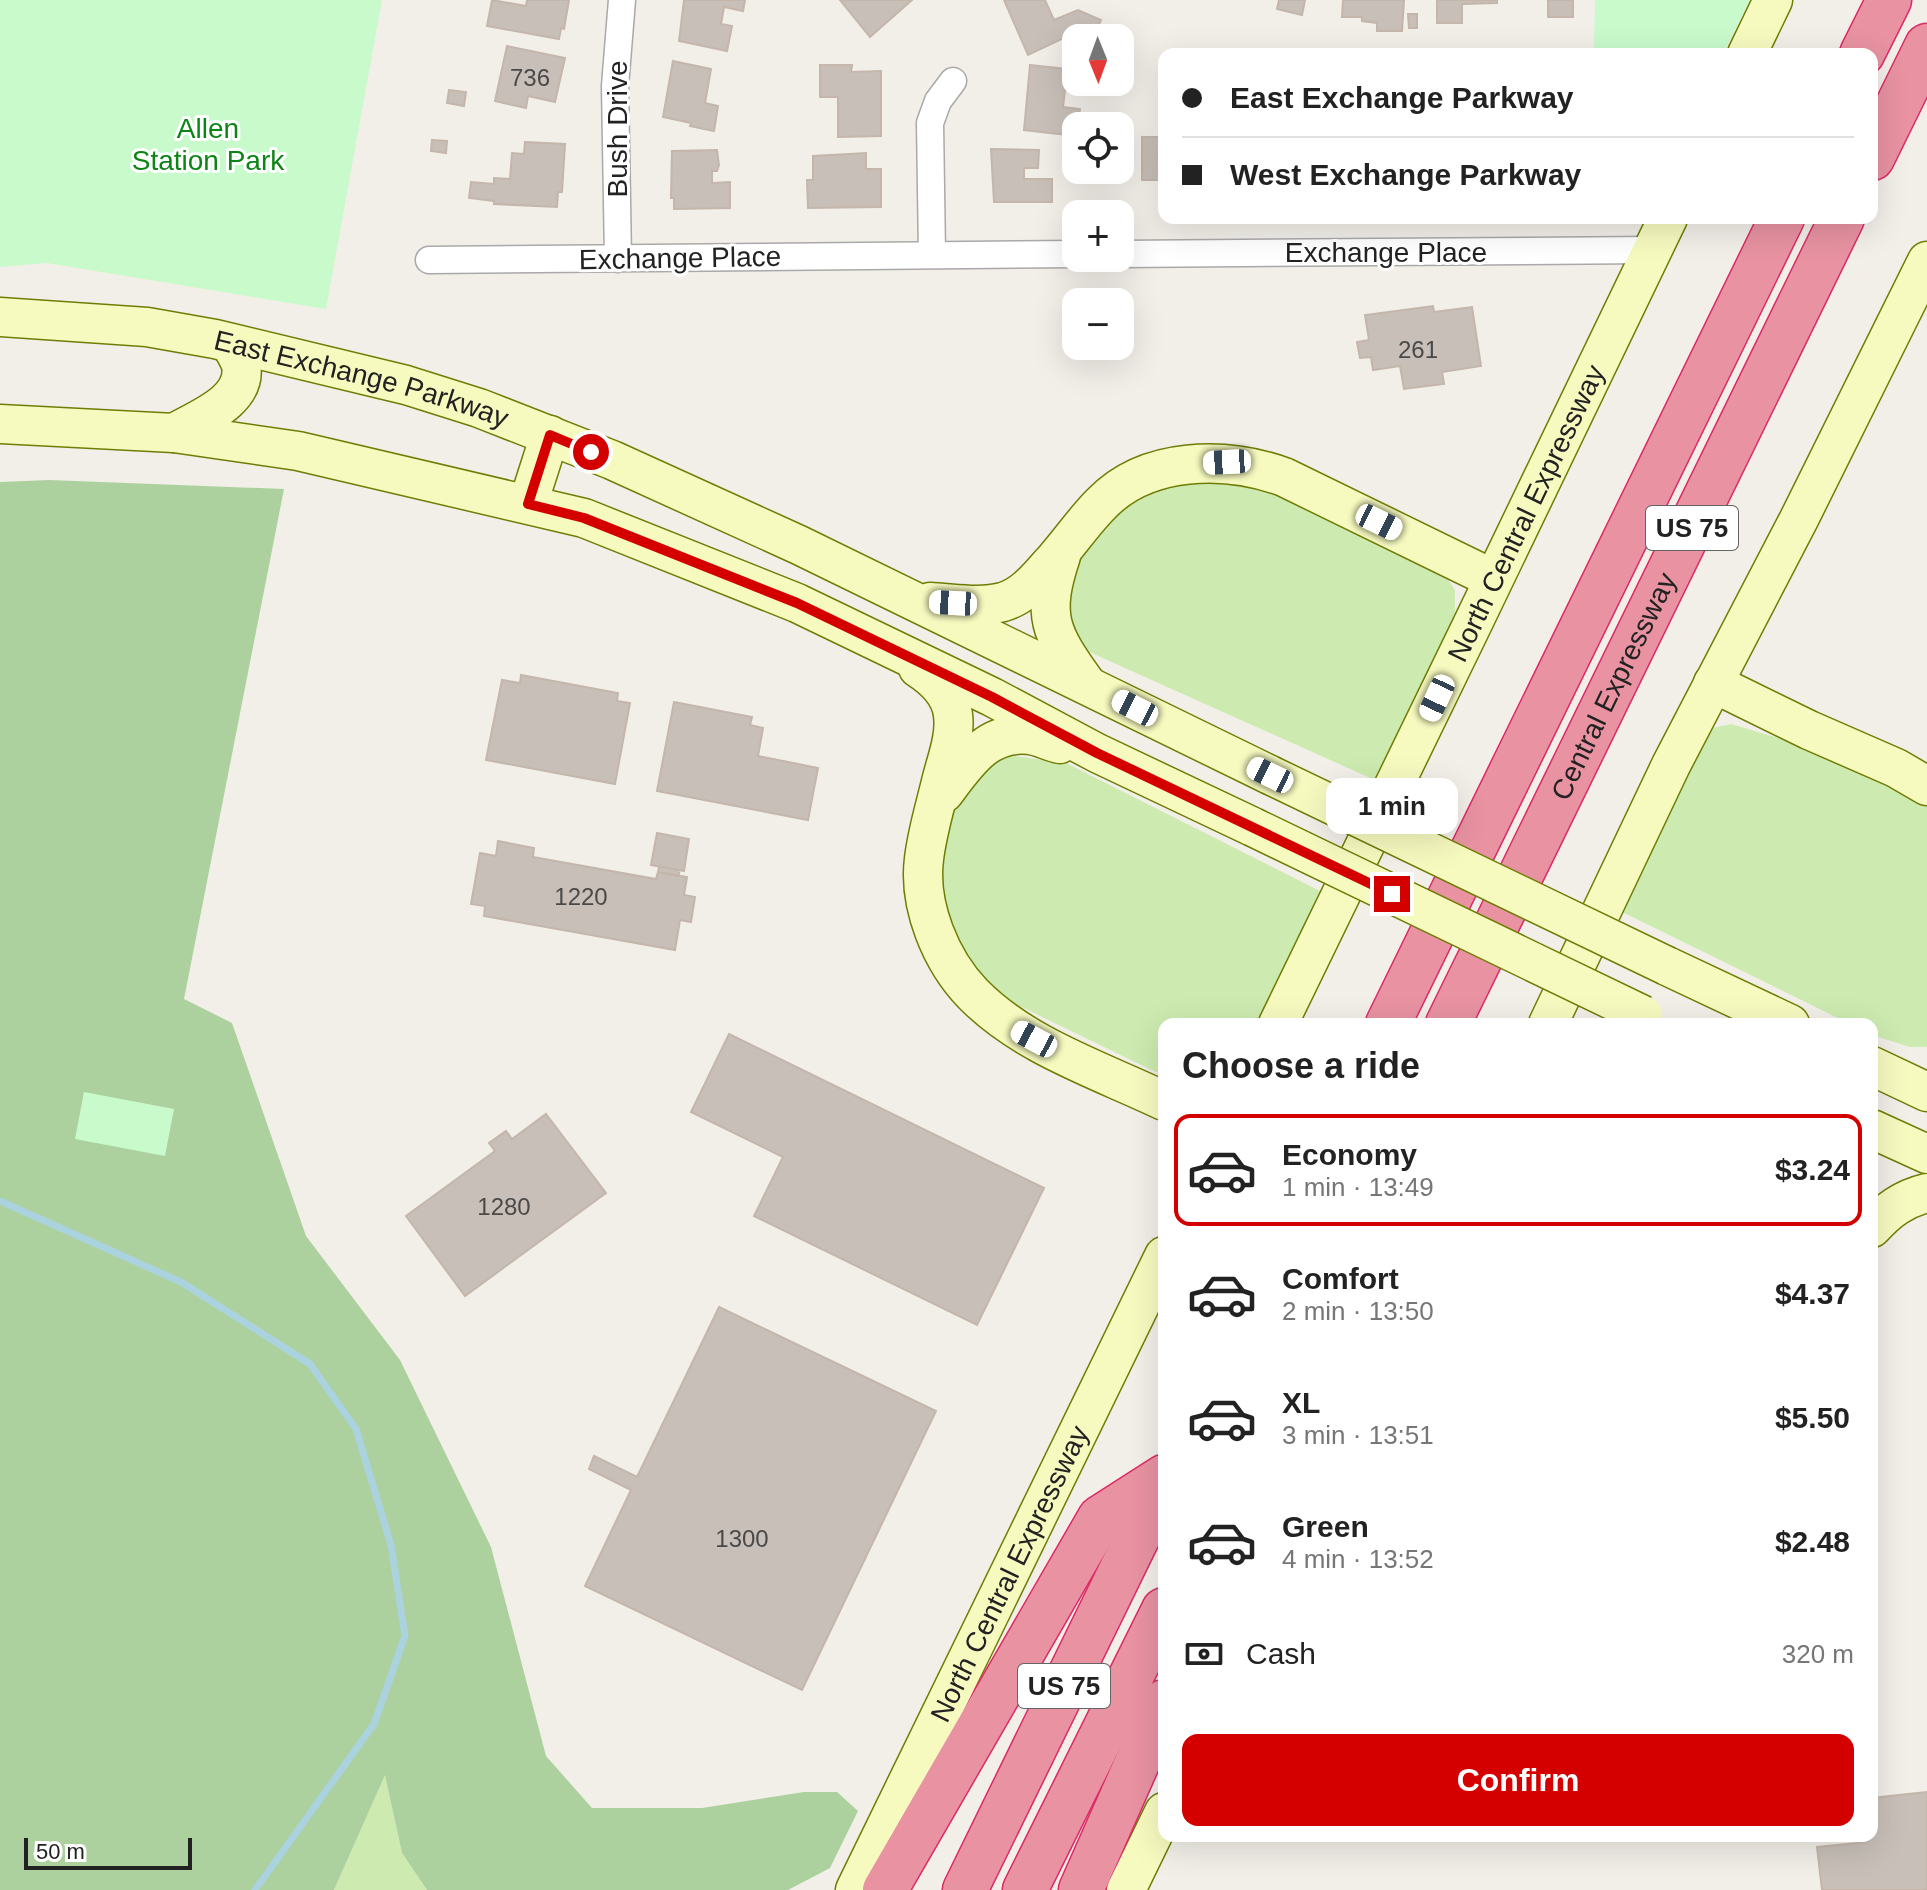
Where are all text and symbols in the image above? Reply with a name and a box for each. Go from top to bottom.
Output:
north arrow [1062,24,1134,96]
map controls [1062,24,1134,360]
street label: Bush Drive [602,61,633,197]
house number: 736 [510,64,550,91]
text: East Exchange Parkway [1230,81,1574,114]
button: locate [1062,112,1134,184]
park label: Allen Station Park [132,113,285,176]
text: West Exchange Parkway [1230,158,1581,191]
button: + [1062,200,1134,272]
street label: Exchange Place [1285,237,1487,268]
street label: Exchange Place [579,241,781,275]
button: − [1062,288,1134,360]
street label: East Exchange Parkway [211,324,513,434]
house number: 261 [1398,336,1438,363]
street label: North Central Expressway [1441,360,1610,666]
route start [573,434,609,470]
car [1202,449,1252,475]
car [1352,501,1406,543]
road number: US 75 [1646,506,1738,550]
street label: Central Expressway [1545,568,1682,805]
car [928,590,978,616]
car [1416,671,1458,725]
car [1108,686,1162,730]
car [1243,754,1297,796]
callout: 1 min [1326,778,1458,834]
text: 1 min [1358,791,1426,821]
route end [1374,876,1410,912]
house number: 1220 [554,883,608,910]
car [1007,1017,1061,1061]
text: Choose a ride [1182,1045,1420,1086]
icon: car [1186,1134,1258,1206]
text: Economy [1282,1138,1417,1171]
text: $3.24 [1775,1153,1850,1186]
text: 1 min · 13:49 [1282,1172,1434,1202]
house number: 1280 [477,1193,531,1220]
icon: car [1186,1258,1258,1330]
text: Comfort [1282,1262,1399,1295]
text: $4.37 [1775,1277,1850,1310]
text: 2 min · 13:50 [1282,1296,1434,1326]
icon: car [1186,1382,1258,1454]
text: XL [1282,1386,1320,1419]
text: $5.50 [1775,1401,1850,1434]
text: 3 min · 13:51 [1282,1420,1434,1450]
street label: North Central Expressway [924,1421,1094,1727]
icon: car [1186,1506,1258,1578]
text: Green [1282,1510,1369,1543]
house number: 1300 [715,1525,769,1552]
text: $2.48 [1775,1525,1850,1558]
text: 4 min · 13:52 [1282,1544,1434,1574]
icon: cash [1182,1632,1226,1676]
text: Cash [1246,1637,1316,1670]
text: 320 m [1782,1639,1854,1669]
road number: US 75 [1018,1664,1110,1708]
button: Confirm [1182,1734,1854,1826]
scale bar [24,1834,192,1870]
text: 50 m [36,1839,85,1864]

